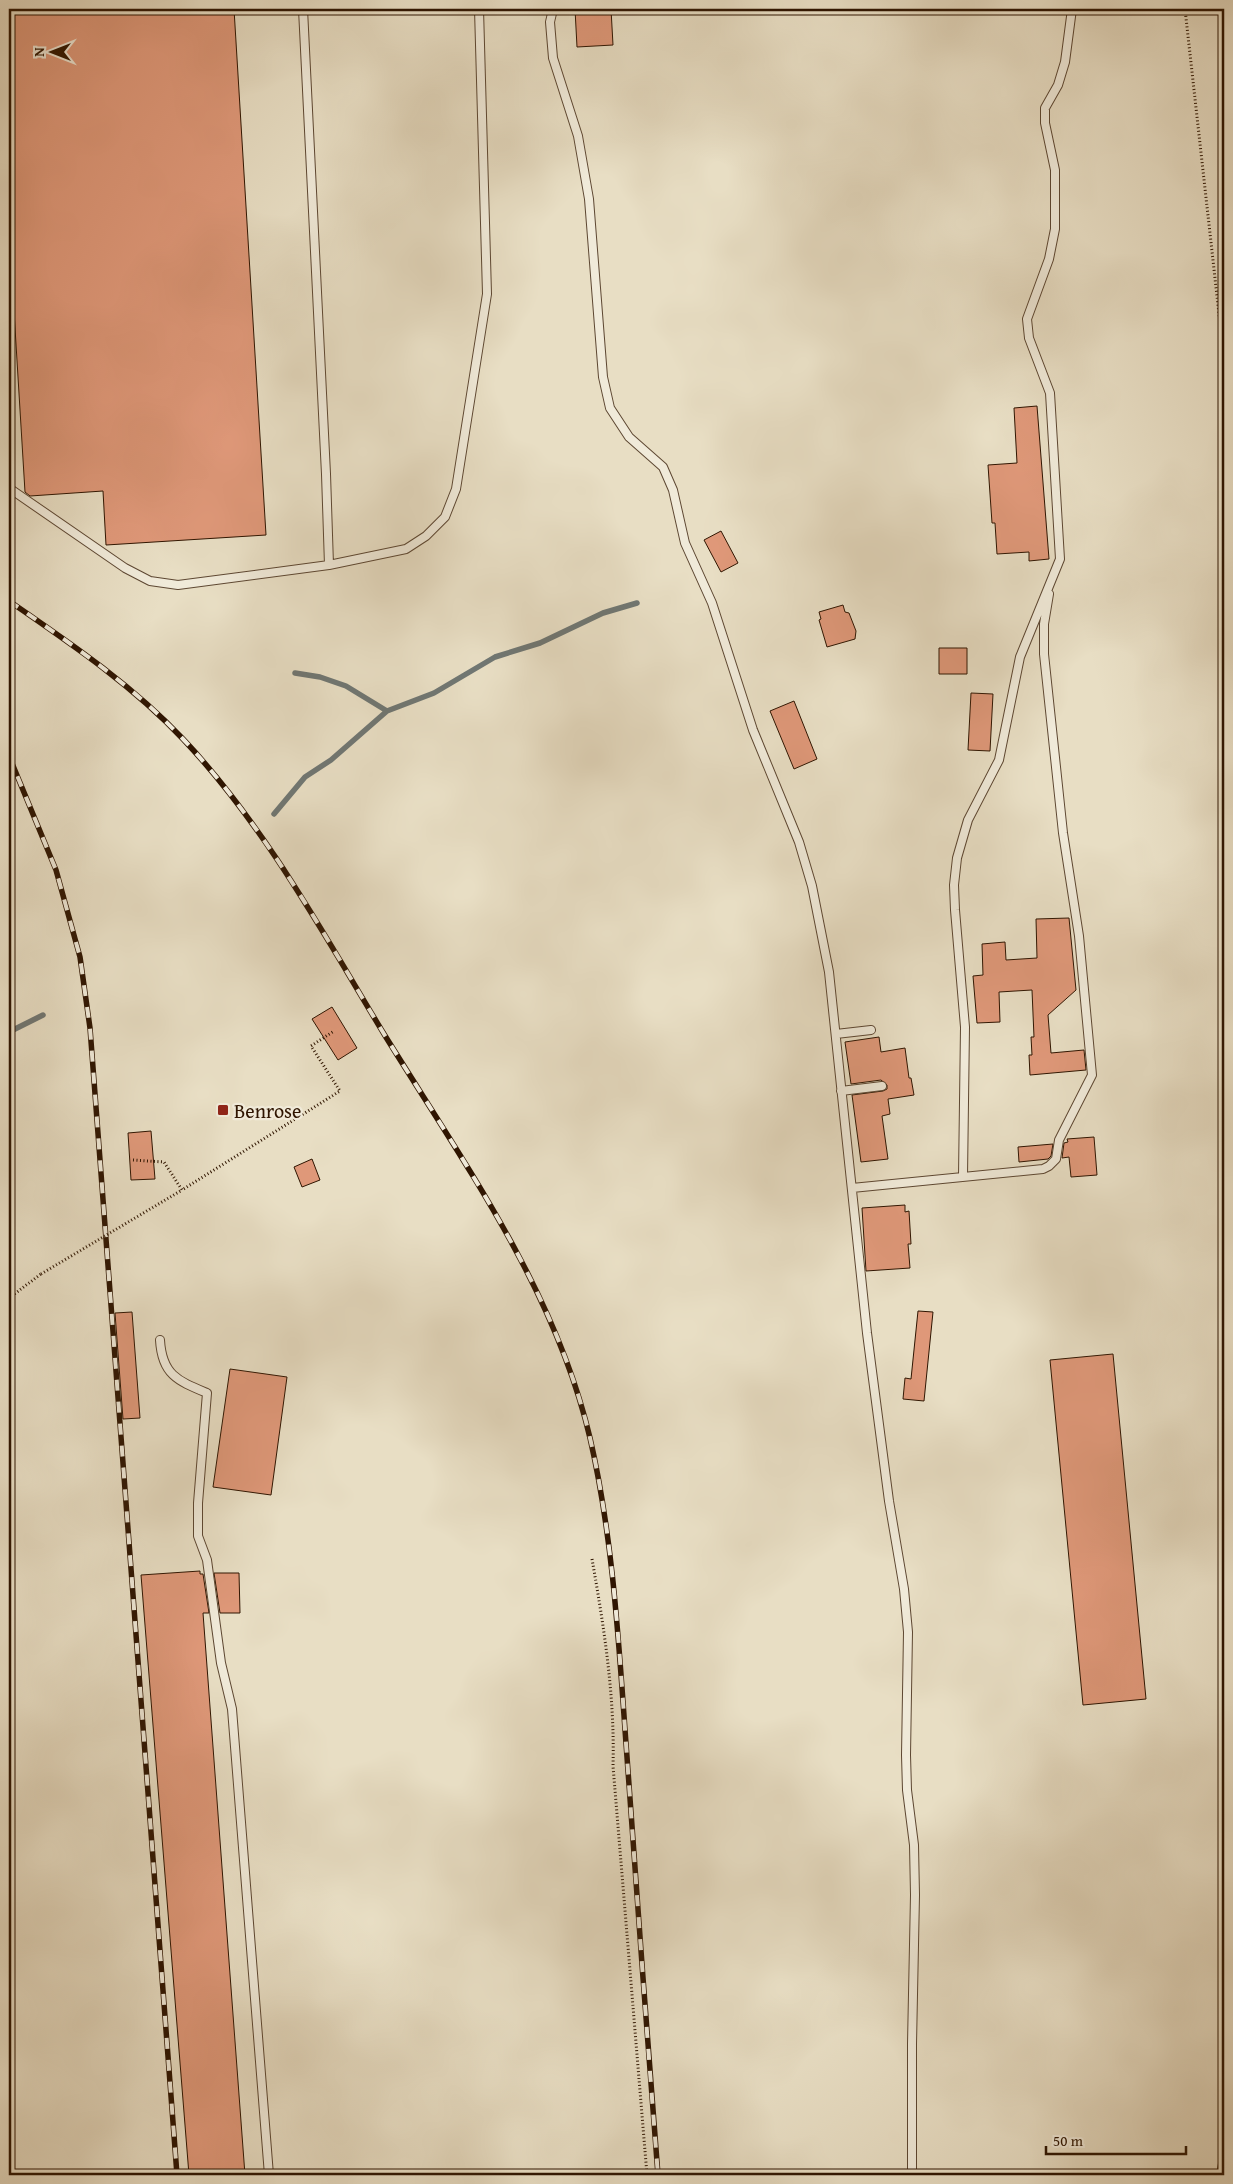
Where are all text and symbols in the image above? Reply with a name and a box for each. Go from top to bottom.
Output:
north arrow [28,28,78,78]
text: N [29,47,49,57]
place label: Benrose [234,1096,301,1125]
marker: Benrose [216,1103,230,1117]
scale bar [1046,2124,1186,2156]
text: 50 m [1053,2130,1084,2151]

